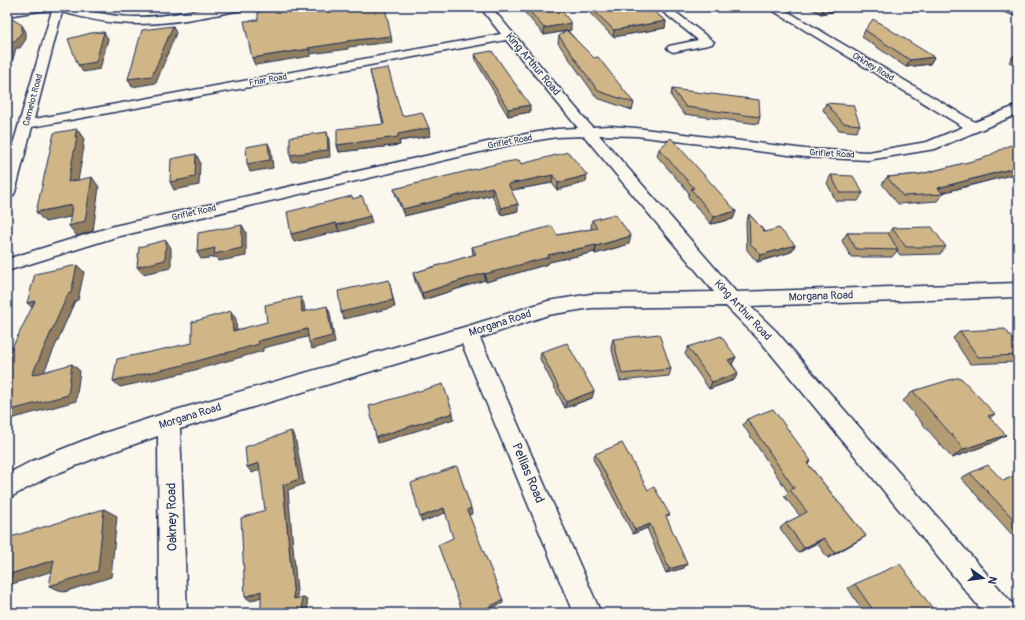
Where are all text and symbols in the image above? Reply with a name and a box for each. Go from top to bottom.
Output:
street label: King Arthur Road [503,30,563,98]
street label: Orkney Road [850,50,896,84]
street label: Friar Road [248,71,288,89]
street label: Camelot Road [21,73,45,127]
street label: Griflet Road [487,132,533,152]
street label: Griflet Road [809,147,855,161]
street label: Griflet Road [171,203,217,223]
street label: King Arthur Road [712,277,774,343]
street label: Morgana Road [788,288,854,304]
street label: Morgana Road [467,307,533,339]
street label: Morgana Road [157,400,223,432]
street label: Pellias Road [508,441,548,505]
street label: Oakney Road [163,482,181,552]
north arrow [963,558,1003,598]
text: N [985,575,999,586]

